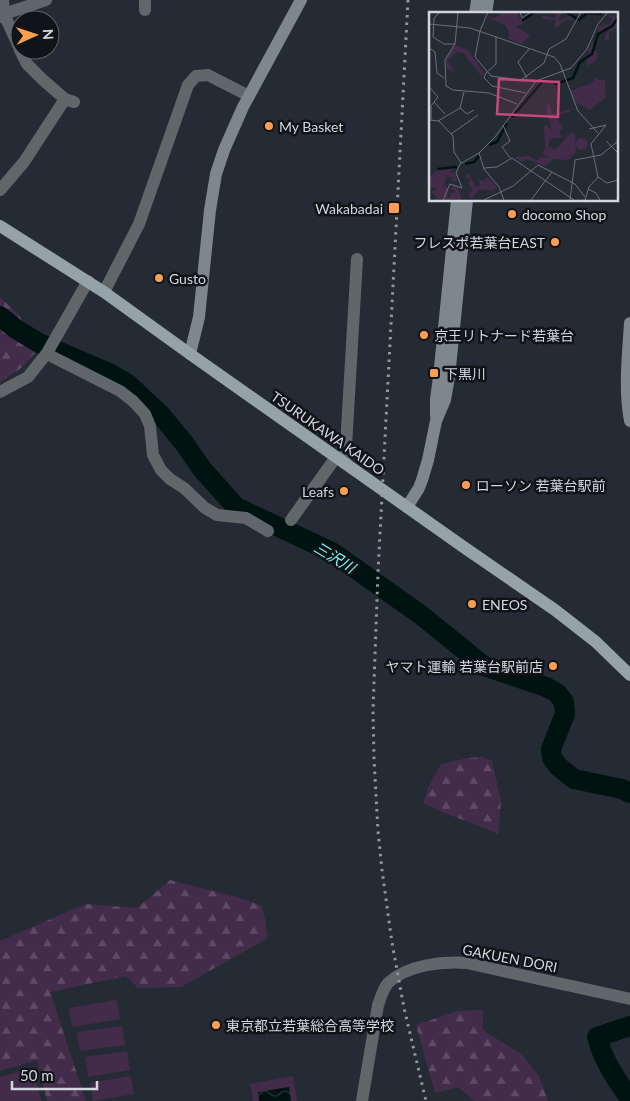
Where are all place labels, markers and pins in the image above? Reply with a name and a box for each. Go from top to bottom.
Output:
place label: My Basket [279,118,343,135]
marker: My Basket [263,120,275,132]
place label: Wakabadai [315,200,383,217]
marker: Wakabadai [387,201,401,215]
place label: docomo Shop [522,206,607,223]
marker: docomo Shop [506,208,518,220]
place label: フレスポ若葉台EAST [414,234,546,251]
marker: フレスポ若葉台EAST [549,236,561,248]
place label: Gusto [169,270,206,287]
marker: Gusto [153,272,165,284]
place label: 京王リトナード若葉台 [434,327,574,344]
marker: 京王リトナード若葉台 [418,329,430,341]
place label: 下黒川 [444,365,486,382]
marker: 下黒川 [428,367,440,379]
place label: ローソン 若葉台駅前 [476,477,606,494]
marker: ローソン 若葉台駅前 [460,479,472,491]
place label: Leafs [302,483,334,500]
marker: Leafs [338,485,350,497]
place label: ENEOS [482,596,527,613]
marker: ENEOS [466,598,478,610]
place label: ヤマト運輸 若葉台駅前店 [385,658,543,675]
marker: ヤマト運輸 若葉台駅前店 [547,660,559,672]
place label: 東京都立若葉総合高等学校 [226,1017,394,1034]
marker: 東京都立若葉総合高等学校 [210,1019,222,1031]

